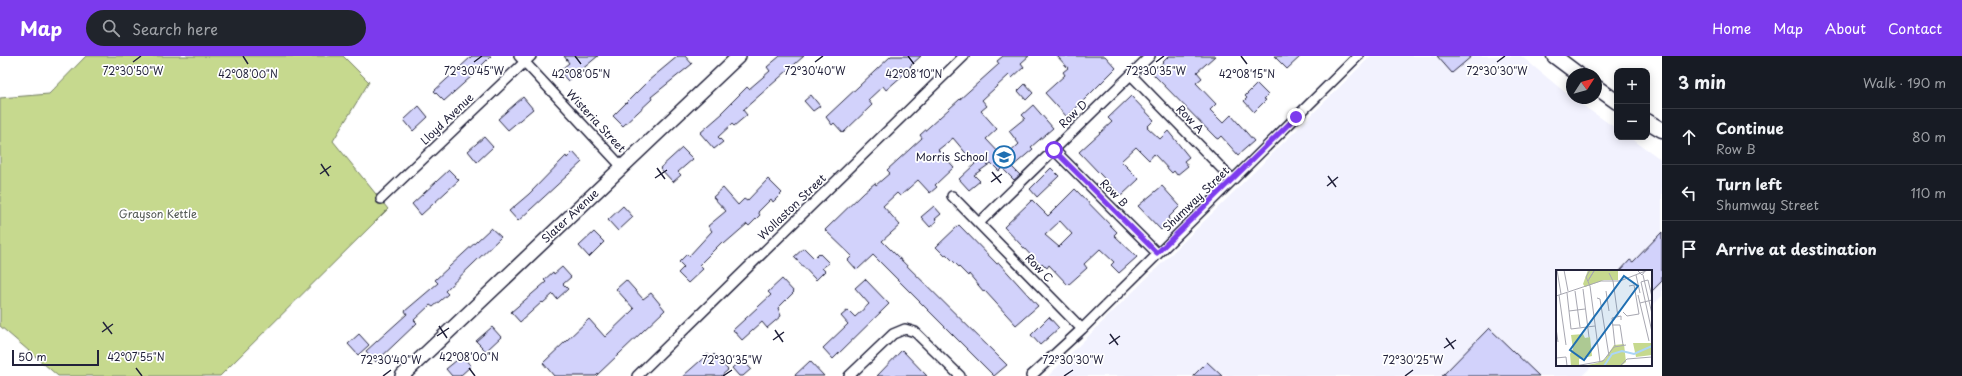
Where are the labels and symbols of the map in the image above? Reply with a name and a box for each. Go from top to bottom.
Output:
text: 72°30'50"W [103,63,164,78]
text: 72°30'45"W [444,63,505,78]
text: 72°30'40"W [785,63,846,78]
text: 72°30'35"W [1126,63,1187,78]
text: 72°30'30"W [1466,63,1528,78]
text: 42°08'00"N [218,66,278,81]
text: 42°08'05"N [552,66,610,81]
text: 42°08'10"N [886,66,943,81]
text: 42°08'15"N [1219,66,1275,81]
north arrow [1566,68,1602,104]
street label: Wisteria Street [563,85,630,156]
street label: Lloyd Avenue [416,89,477,148]
street label: Row D [1054,96,1091,132]
street label: Row A [1173,101,1209,137]
route end [1287,108,1305,126]
route start [1045,141,1063,159]
school or university icon: Morris School [991,144,1017,170]
place label: Morris School [916,148,988,165]
street label: Shumway Street [1158,162,1233,235]
street label: Wollaston Street [754,169,830,244]
street label: Row B [1097,175,1132,210]
street label: Slater Avenue [537,185,602,247]
park label: Grayson Kettle [119,205,197,222]
street label: Row C [1022,250,1057,286]
inset map [1556,270,1652,366]
scale bar [12,348,99,367]
text: 42°07'55"N [107,349,165,364]
text: 42°08'00"N [439,349,499,364]
text: 72°30'40"W [361,352,422,367]
text: 72°30'35"W [702,352,763,367]
text: 72°30'30"W [1042,352,1104,367]
text: 72°30'25"W [1383,352,1444,367]

